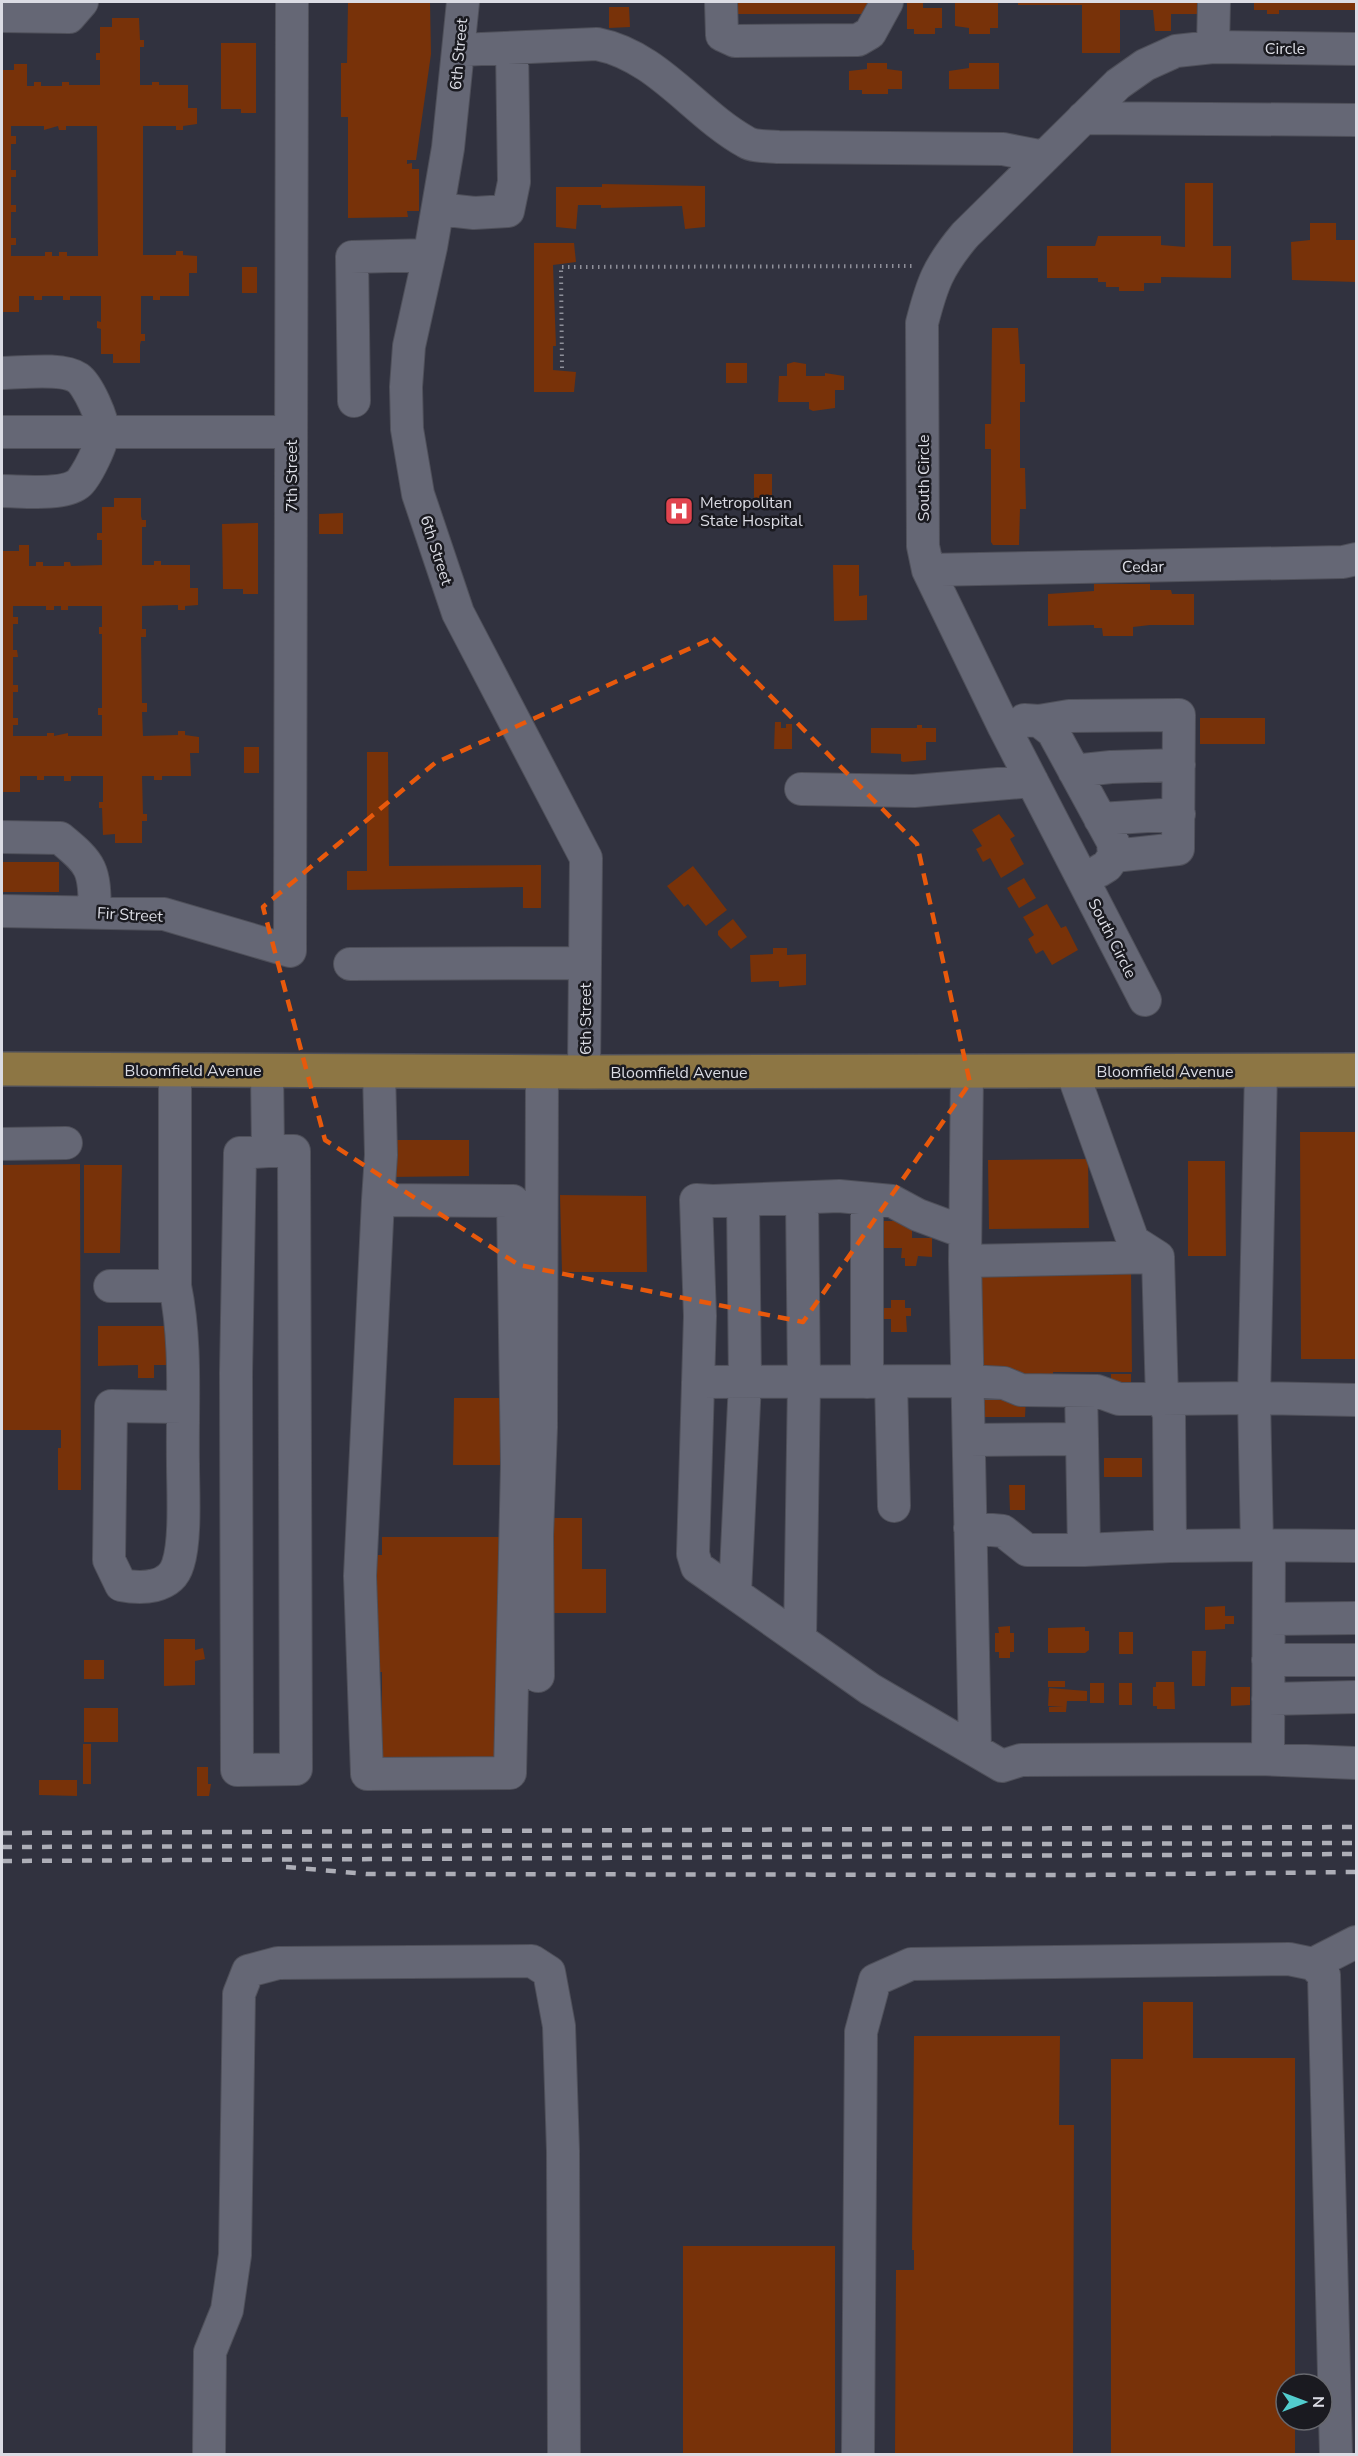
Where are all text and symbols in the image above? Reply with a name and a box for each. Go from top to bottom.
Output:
street label: 6th Street [445,17,473,91]
street label: Circle [1265,38,1305,60]
street label: South Circle [913,434,935,522]
street label: 7th Street [281,440,303,512]
place label: Metropolitan State Hospital [700,492,803,532]
hospital icon: Metropolitan State Hospital [663,495,695,527]
street label: 6th Street [414,513,458,588]
street label: Cedar [1122,556,1165,578]
street label: South Circle [1083,895,1142,982]
street label: Fir Street [96,902,164,928]
street label: 6th Street [575,983,597,1055]
street label: Bloomfield Avenue [125,1060,261,1082]
street label: Bloomfield Avenue [1097,1061,1233,1083]
street label: Bloomfield Avenue [611,1062,747,1084]
north arrow [1274,2372,1334,2432]
text: N [1307,2396,1329,2408]

